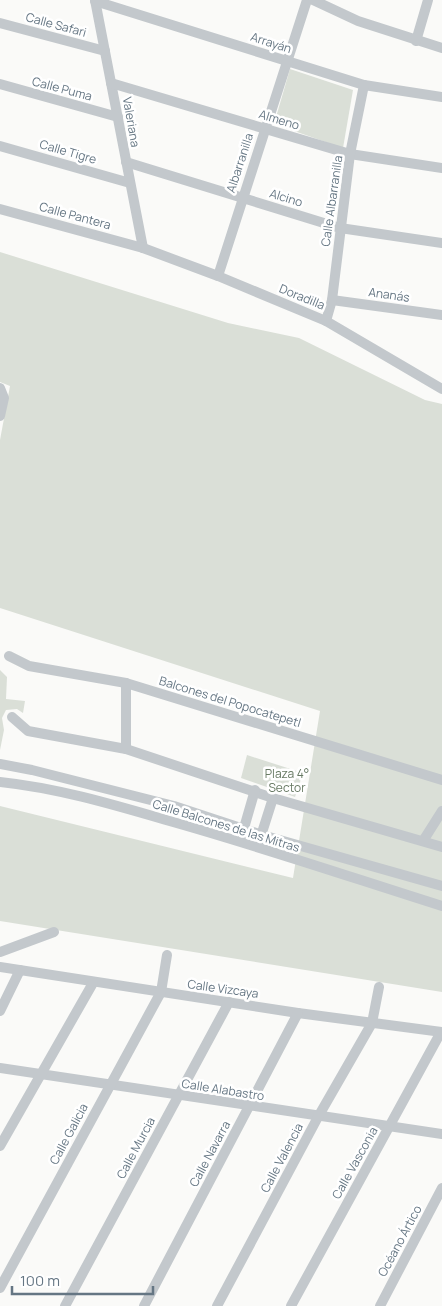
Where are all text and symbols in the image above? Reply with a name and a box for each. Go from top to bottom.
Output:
street label: Calle Safari [24,8,88,41]
street label: Arrayán [248,28,294,57]
street label: Calle Puma [30,72,94,105]
street label: Valeriana [119,95,144,148]
street label: Almeno [257,105,302,134]
street label: Albarranilla [222,131,257,195]
street label: Calle Tigre [38,135,99,168]
street label: Calle Albarranilla [317,154,346,248]
street label: Alcino [267,184,305,211]
street label: Calle Pantera [37,198,113,233]
street label: Doradilla [277,280,328,313]
street label: Ananás [367,283,411,306]
street label: Balcones del Popocatepetl [157,672,303,731]
park label: Plaza 4° Sector [265,765,309,796]
street label: Calle Balcones de las Mitras [151,795,302,856]
street label: Calle Vizcaya [186,975,260,1002]
street label: Calle Alabastro [180,1075,266,1104]
street label: Calle Galicia [45,1100,92,1167]
street label: Calle Murcia [112,1114,159,1182]
street label: Calle Navarra [185,1118,234,1190]
street label: Calle Valencia [256,1120,307,1195]
street label: Calle Vasconia [328,1124,381,1202]
street label: Océano Ártico [374,1202,426,1279]
scale bar [12,1264,154,1296]
text: 100 m [20,1270,60,1291]

